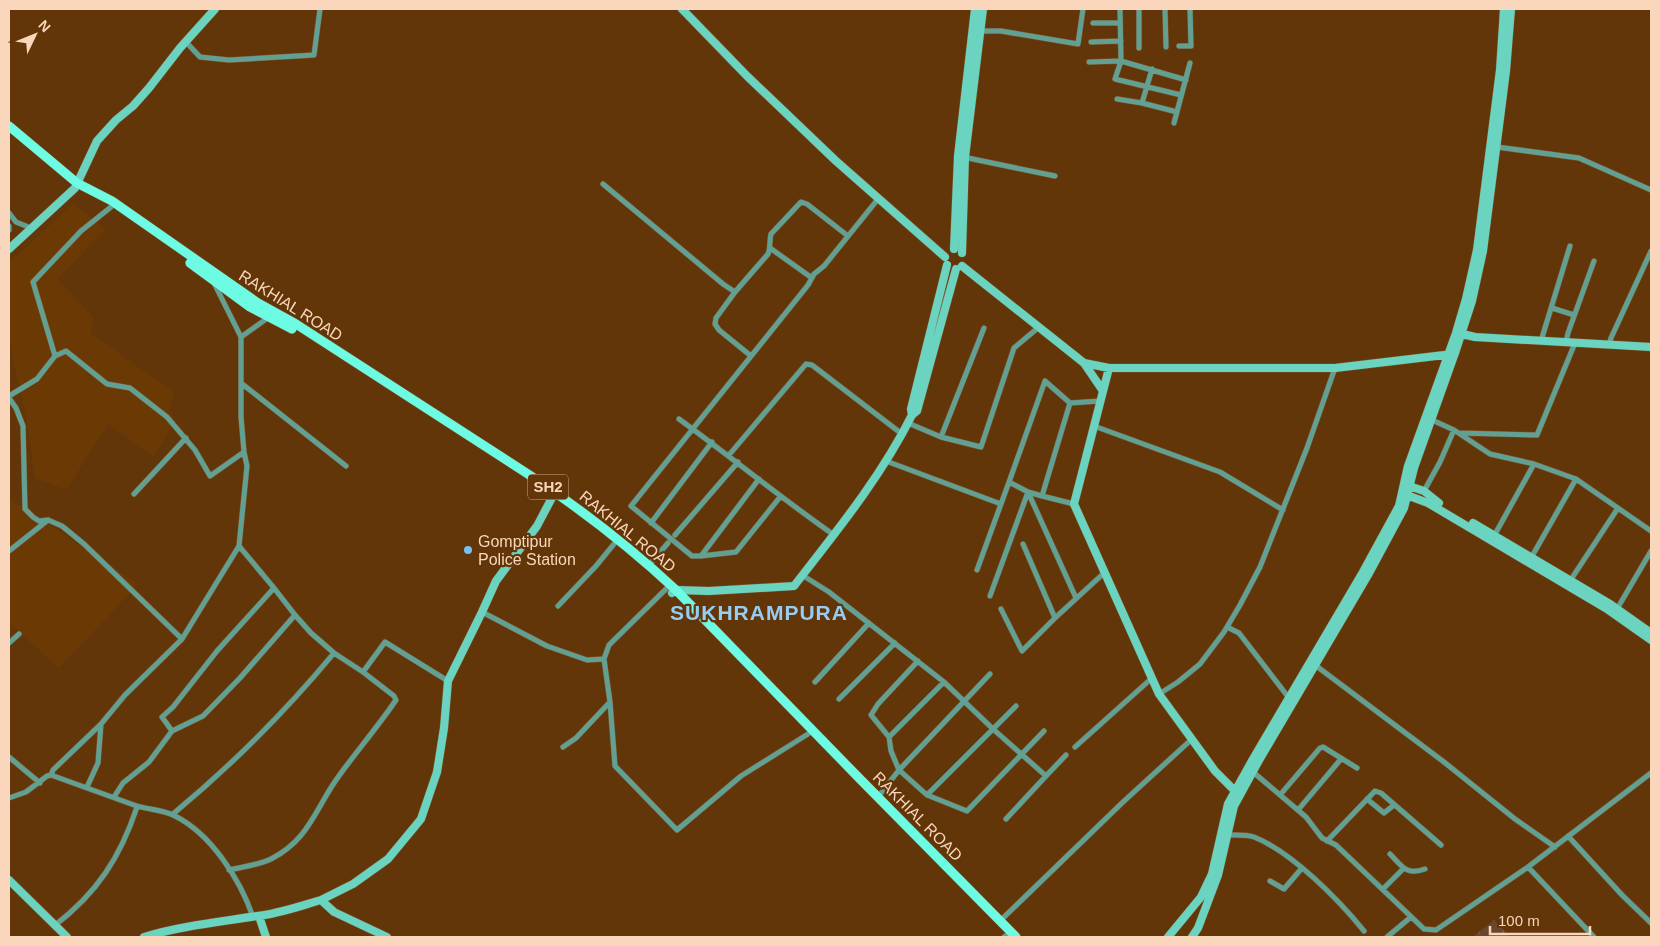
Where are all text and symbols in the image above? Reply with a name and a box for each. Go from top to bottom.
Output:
north arrow [10,10,60,60]
text: N [35,17,54,35]
street label: RAKHIAL ROAD [236,267,346,344]
road number: SH2 [528,474,568,500]
street label: RAKHIAL ROAD [576,487,679,575]
place label: Gomptipur Police Station [478,533,576,568]
marker: Gomptipur Police Station [462,544,474,556]
district label: SUKHRAMPURA [670,601,848,624]
street label: RAKHIAL ROAD [870,768,966,864]
scale bar [1490,904,1590,936]
text: 100 m [1498,912,1540,929]

